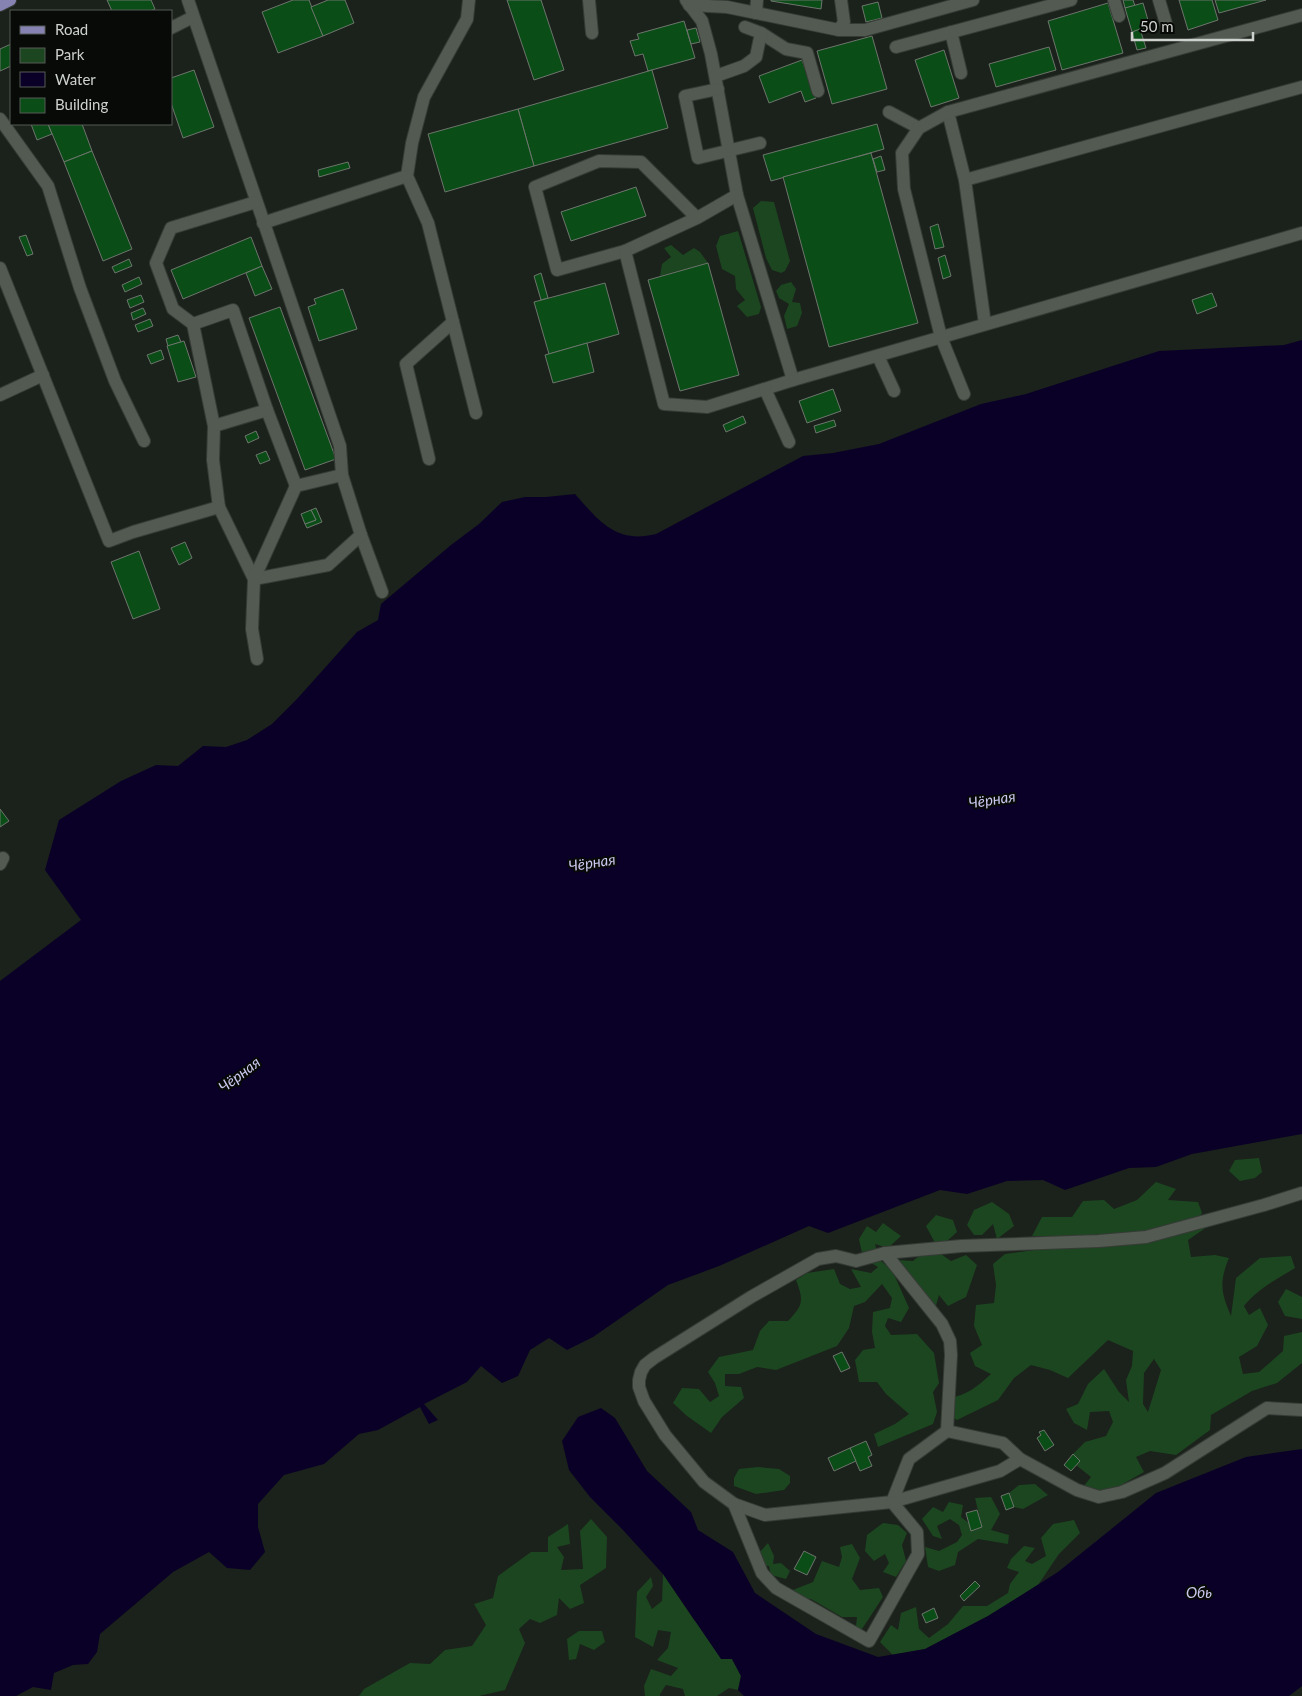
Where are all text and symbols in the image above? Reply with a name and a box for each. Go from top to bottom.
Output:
legend [10,10,172,125]
scale bar [1132,10,1253,42]
text: 50 m [1140,17,1174,35]
text: Road [55,20,88,38]
text: Park [55,45,85,63]
text: Water [55,70,96,88]
text: Building [55,95,108,113]
water label: Чёрная [967,786,1017,812]
water label: Чёрная [567,849,617,875]
water label: Чёрная [215,1053,263,1095]
water label: Обь [1186,1583,1212,1601]

